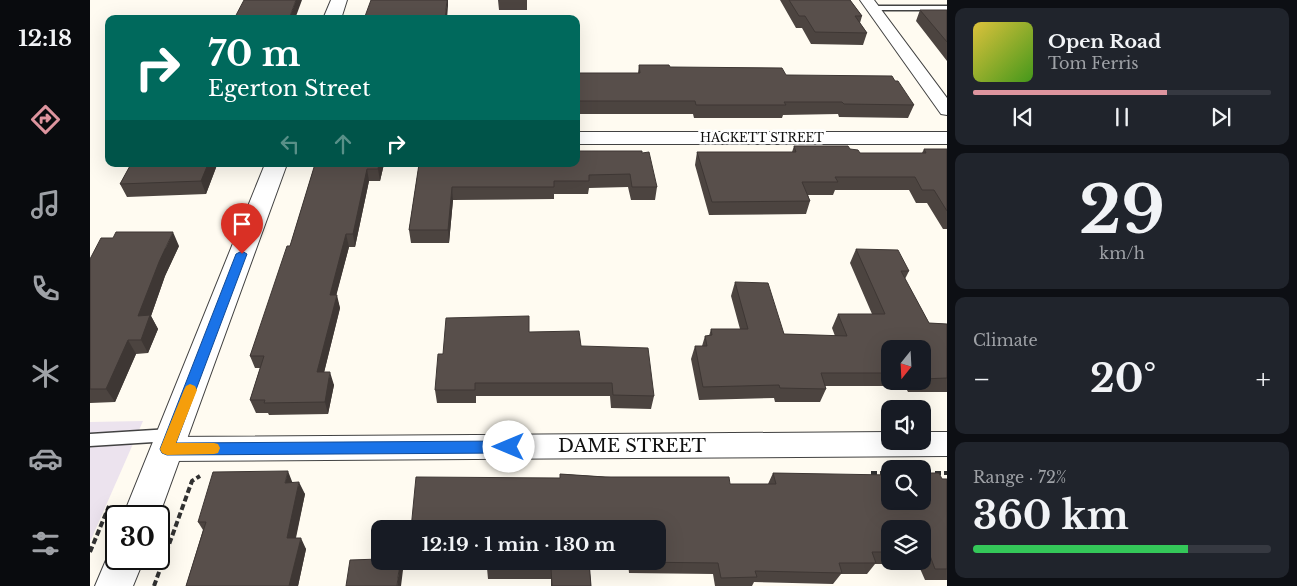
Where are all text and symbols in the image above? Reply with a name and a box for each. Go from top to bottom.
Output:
text: 12:18 [18,25,72,52]
text: Open Road [1048,30,1161,53]
text: 70 m [208,32,301,75]
icon: right [125,35,190,100]
text: Tom Ferris [1048,53,1139,73]
text: Egerton Street [208,75,371,102]
icon: directions [28,102,63,137]
icon: previous [1009,103,1037,131]
icon: pause [1108,103,1136,131]
icon: next [1207,103,1235,131]
icon: left [276,130,304,158]
icon: ahead [329,130,357,158]
icon: right [382,130,410,158]
street label: HACKETT STREET [700,130,824,145]
text: 29 [1079,170,1165,251]
icon: music [28,187,63,222]
pin [221,203,263,254]
icon: arrive [228,210,256,238]
text: km/h [1099,243,1145,263]
icon: phone [28,271,63,306]
text: Climate [973,330,1038,350]
north arrow [881,340,931,390]
map controls [881,340,931,570]
text: 20° [1090,355,1156,402]
icon: climate [28,356,63,391]
text: − [973,362,991,397]
text: + [1256,362,1271,397]
button: sound [881,400,931,450]
position arrow [482,420,534,472]
street label: DAME STREET [558,435,706,457]
icon: car [28,441,63,476]
button: search [881,460,931,510]
text: Range · 72% [973,467,1067,487]
text: 360 km [973,492,1129,539]
speed limit sign: 30 [105,505,170,570]
button: layers [881,520,931,570]
icon: filters [28,526,63,561]
text: 12:19 · 1 min · 130 m [422,533,615,556]

